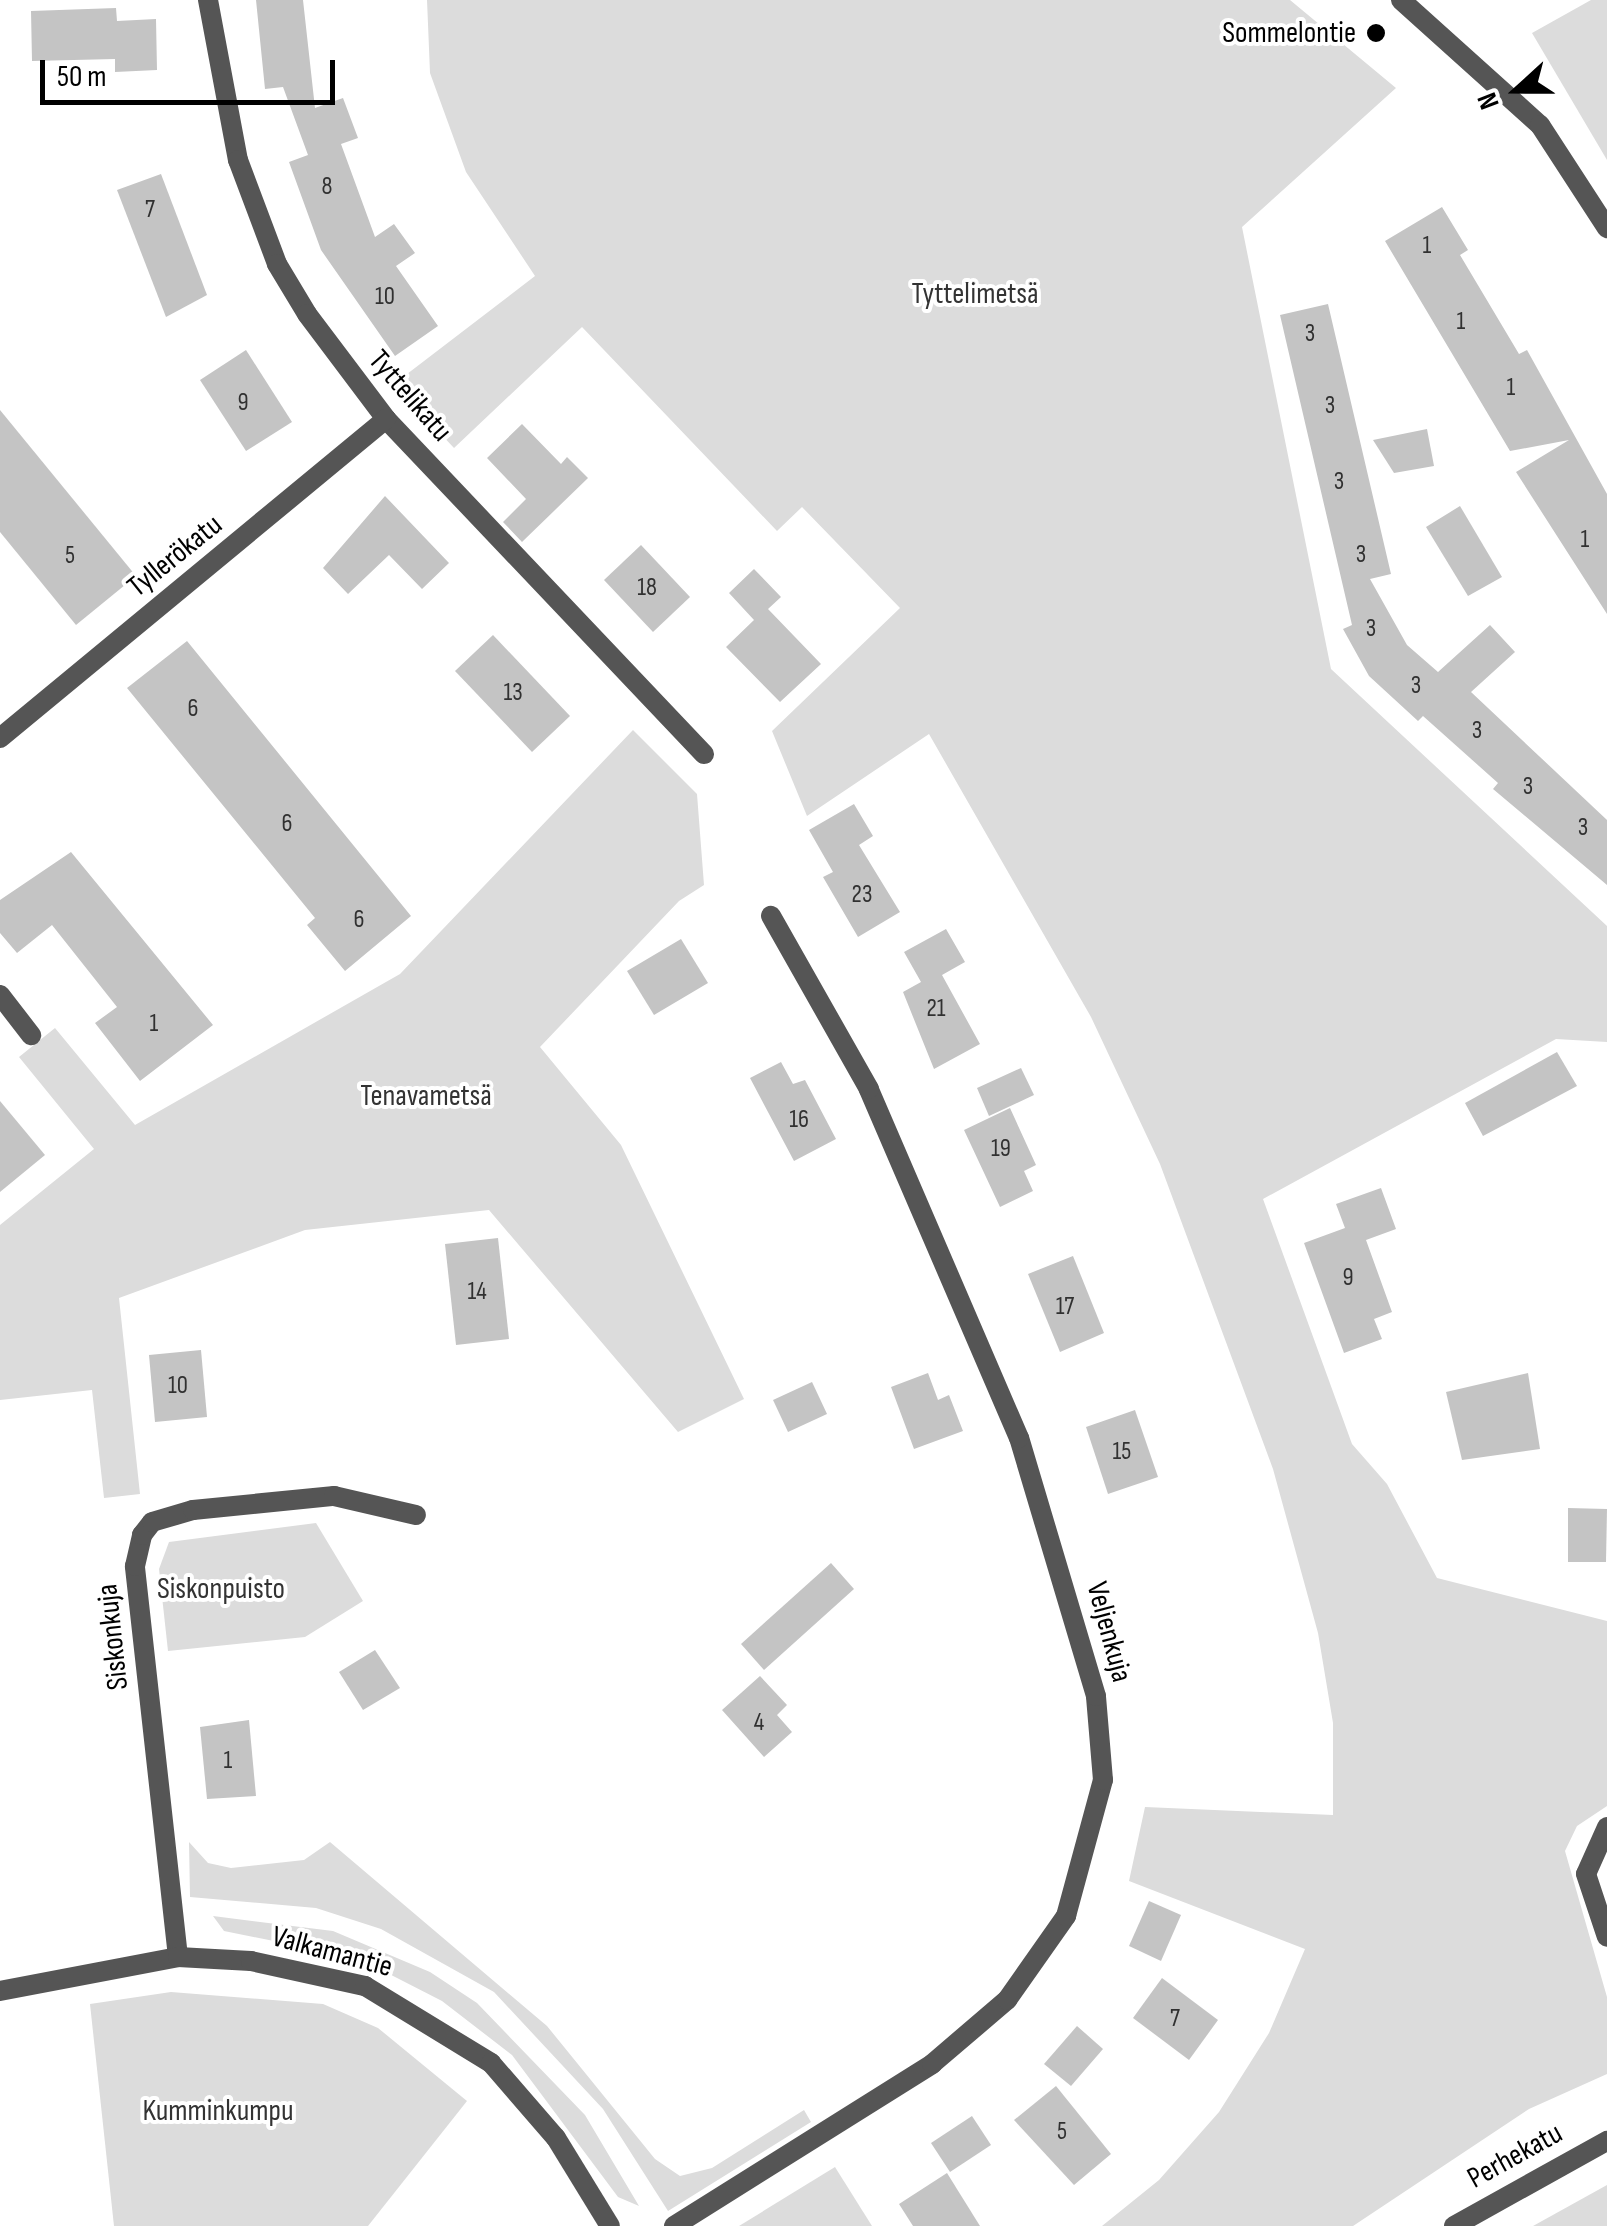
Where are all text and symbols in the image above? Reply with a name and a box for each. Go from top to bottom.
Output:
place label: Sommelontie [1222,15,1356,51]
marker: Sommelontie [1365,22,1387,44]
scale bar [45,40,340,102]
north arrow [1467,40,1567,140]
text: 50 m [57,59,106,95]
text: N [1470,88,1507,114]
house number: 8 [322,172,332,202]
house number: 7 [145,195,155,225]
house number: 1 [1423,231,1431,261]
park label: Tyttelimetsä [911,276,1039,312]
house number: 10 [375,282,395,312]
house number: 1 [1457,307,1465,337]
house number: 3 [1305,319,1315,349]
street label: Tyttelikatu [361,343,459,449]
house number: 1 [1507,373,1515,403]
house number: 9 [237,388,249,418]
house number: 3 [1325,391,1335,421]
house number: 3 [1334,467,1344,497]
street label: Tyllerökatu [121,507,229,605]
house number: 1 [1581,525,1589,555]
house number: 3 [1356,540,1366,570]
house number: 5 [65,541,75,571]
house number: 18 [637,573,657,603]
house number: 3 [1366,614,1376,644]
house number: 3 [1411,671,1421,701]
house number: 13 [503,678,523,708]
house number: 6 [188,694,198,724]
house number: 3 [1472,716,1482,746]
house number: 3 [1523,772,1533,802]
house number: 6 [282,809,292,839]
house number: 3 [1578,813,1588,843]
house number: 23 [852,880,872,910]
house number: 6 [354,905,364,935]
house number: 21 [926,994,946,1024]
house number: 1 [150,1009,158,1039]
park label: Tenavametsä [360,1078,492,1114]
house number: 16 [789,1105,809,1135]
house number: 19 [991,1134,1011,1164]
house number: 9 [1342,1263,1354,1293]
house number: 14 [467,1277,487,1307]
house number: 17 [1056,1292,1074,1322]
house number: 10 [168,1371,188,1401]
house number: 15 [1113,1437,1131,1467]
park label: Siskonpuisto [157,1571,285,1607]
street label: Veljenkuja [1078,1578,1140,1686]
street label: Siskonkuja [90,1582,136,1692]
house number: 4 [754,1708,764,1738]
house number: 1 [224,1746,232,1776]
street label: Valkamantie [268,1919,396,1985]
house number: 7 [1170,2004,1180,2034]
park label: Kumminkumpu [143,2093,293,2129]
street label: Perhekatu [1461,2115,1569,2197]
house number: 5 [1057,2117,1067,2147]

